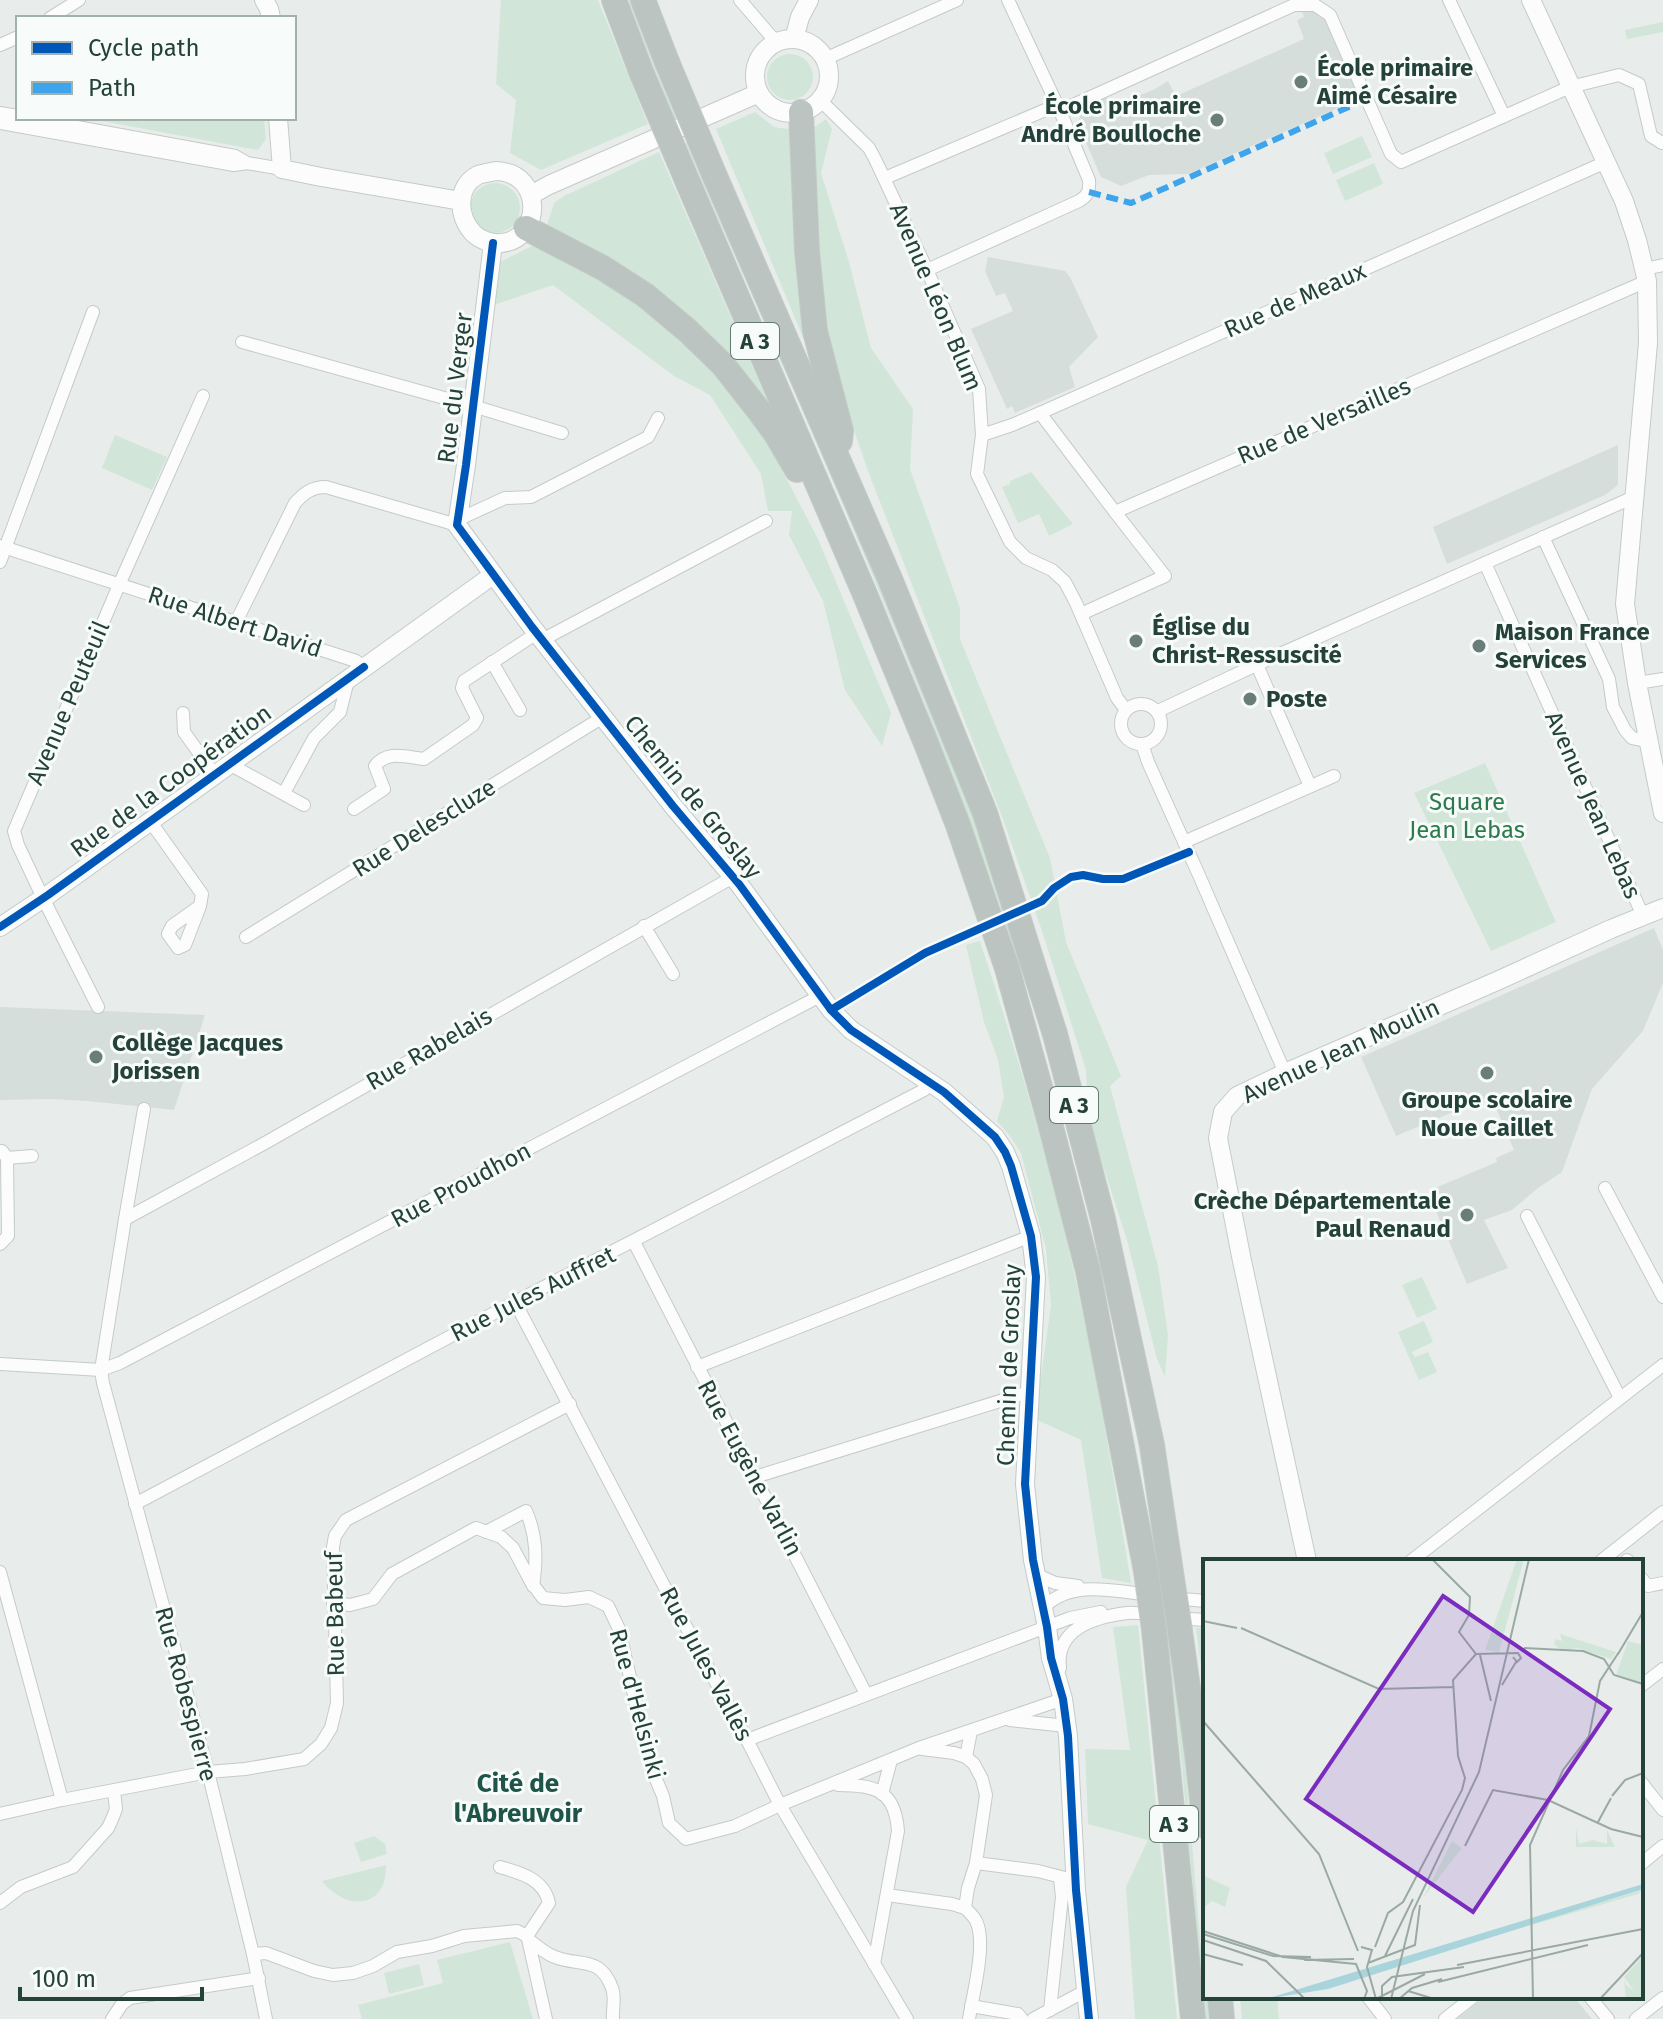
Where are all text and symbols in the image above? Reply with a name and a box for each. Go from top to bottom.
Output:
legend [16,16,296,120]
text: Cycle path [88,34,200,62]
place label: École primaire Aimé Césaire [1316,53,1473,110]
marker: École primaire Aimé Césaire [1292,73,1310,91]
text: Path [88,74,136,102]
place label: École primaire André Boulloche [1020,91,1201,148]
marker: École primaire André Boulloche [1208,111,1226,129]
street label: Avenue Léon Blum [884,199,988,395]
street label: Rue de Meaux [1220,256,1370,344]
street label: Rue du Verger [432,310,478,465]
road number: A 3 [731,323,779,359]
street label: Rue de Versailles [1233,372,1415,470]
street label: Rue Albert David [145,581,325,663]
place label: Église du Christ-Ressuscité [1152,612,1342,669]
street label: Avenue Peuteuil [21,617,115,789]
place label: Maison France Services [1495,618,1650,674]
marker: Église du Christ-Ressuscité [1127,632,1145,650]
marker: Maison France Services [1470,637,1488,655]
place label: Poste [1266,685,1327,713]
marker: Poste [1241,690,1259,708]
street label: Rue de la Coopération [65,699,277,863]
street label: Avenue Jean Lebas [1539,707,1647,903]
street label: Chemin de Groslay [618,710,768,885]
street label: Rue Delescluze [347,773,501,883]
park label: Square Jean Lebas [1409,788,1525,844]
street label: Avenue Jean Moulin [1238,993,1444,1109]
street label: Rue Rabelais [361,1002,497,1096]
place label: Collège Jacques Jorissen [111,1029,284,1085]
marker: Collège Jacques Jorissen [87,1048,105,1066]
marker: Groupe scolaire Noue Caillet [1478,1064,1496,1082]
place label: Groupe scolaire Noue Caillet [1401,1086,1573,1142]
road number: A 3 [1050,1087,1098,1123]
street label: Rue Proudhon [386,1136,536,1234]
place label: Crèche Départementale Paul Renaud [1194,1187,1451,1243]
marker: Crèche Départementale Paul Renaud [1458,1206,1476,1224]
street label: Rue Jules Auffret [446,1240,620,1348]
street label: Chemin de Groslay [991,1263,1027,1467]
street label: Rue Eugène Varlin [692,1375,808,1561]
street label: Rue Babeuf [320,1549,350,1677]
inset map [1203,1559,1643,1999]
street label: Rue Jules Vallès [654,1582,758,1746]
street label: Rue Robespierre [149,1604,223,1784]
street label: Rue d'Helsinki [603,1625,671,1783]
district label: Cité de l'Abreuvoir [454,1768,583,1829]
road number: A 3 [1150,1806,1198,1842]
scale bar [20,1951,202,2001]
text: 100 m [32,1965,96,1993]

